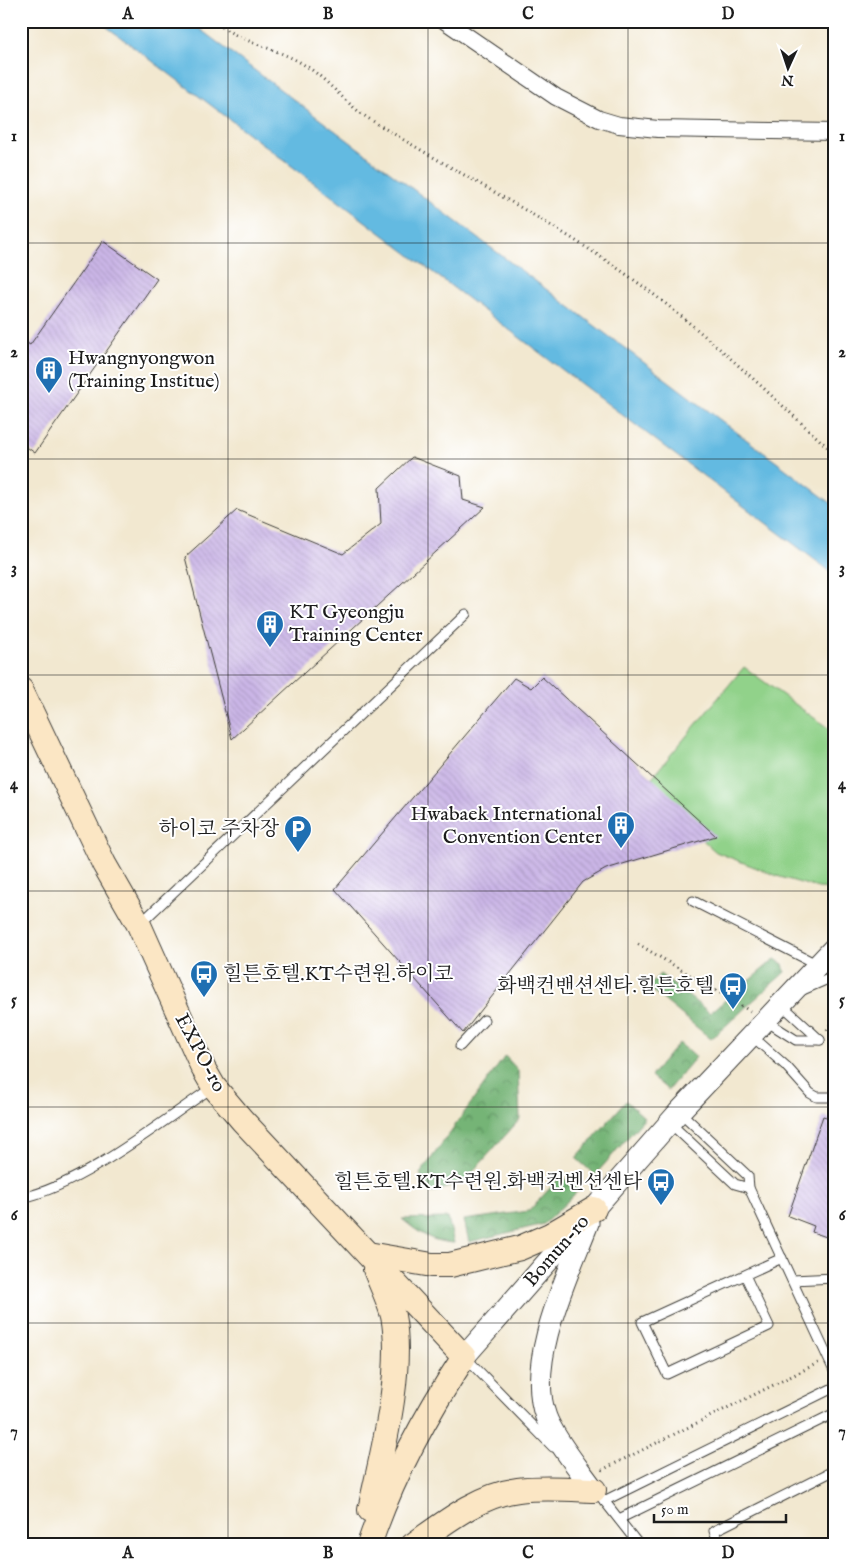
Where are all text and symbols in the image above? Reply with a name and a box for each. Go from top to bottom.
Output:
text: A [122,5,135,25]
text: B [323,5,334,25]
text: C [522,5,534,25]
text: D [722,5,735,25]
north arrow [764,42,814,92]
text: N [781,71,795,89]
text: 1 [11,127,17,147]
text: 1 [839,127,845,147]
text: 2 [10,343,18,363]
text: 2 [838,343,846,363]
place label: Hwangnyongwon (Training Institue) [68,346,220,394]
building icon: Hwangnyongwon (Training Institue) [34,355,64,394]
text: 3 [11,559,17,579]
text: 3 [839,559,845,579]
place label: KT Gyeongju Training Center [289,600,423,648]
building icon: KT Gyeongju Training Center [255,609,285,648]
text: 4 [10,775,19,795]
text: 4 [838,775,847,795]
place label: Hwabaek International Convention Center [410,802,603,850]
building icon: Hwabaek International Convention Center [606,810,636,849]
parking icon: 하이코 주차장 [283,814,313,853]
place label: 하이코 주차장 [159,817,280,842]
bus stop icon: 힐튼호텔.KT수련원.하이코 [189,959,219,998]
place label: 힐튼호텔.KT수련원.하이코 [223,962,454,987]
bus stop icon: 화백컨밴션센타.힐튼호텔 [718,971,748,1010]
place label: 화백컨밴션센타.힐튼호텔 [497,974,714,999]
text: 5 [11,991,17,1011]
text: 5 [839,991,845,1011]
street label: EXPO-ro [169,1009,231,1097]
bus stop icon: 힐튼호텔.KT수련원.화백컨벤션센타 [646,1167,676,1206]
place label: 힐튼호텔.KT수련원.화백컨벤션센타 [334,1170,643,1195]
text: 6 [11,1206,19,1226]
text: 6 [839,1206,847,1226]
street label: Bomun-ro [519,1210,595,1292]
text: 7 [10,1422,18,1442]
text: 7 [838,1422,846,1442]
scale bar [654,1491,786,1523]
text: 50 m [661,1500,689,1519]
text: A [122,1544,135,1564]
text: B [323,1544,334,1564]
text: C [522,1544,534,1564]
text: D [722,1544,735,1564]

